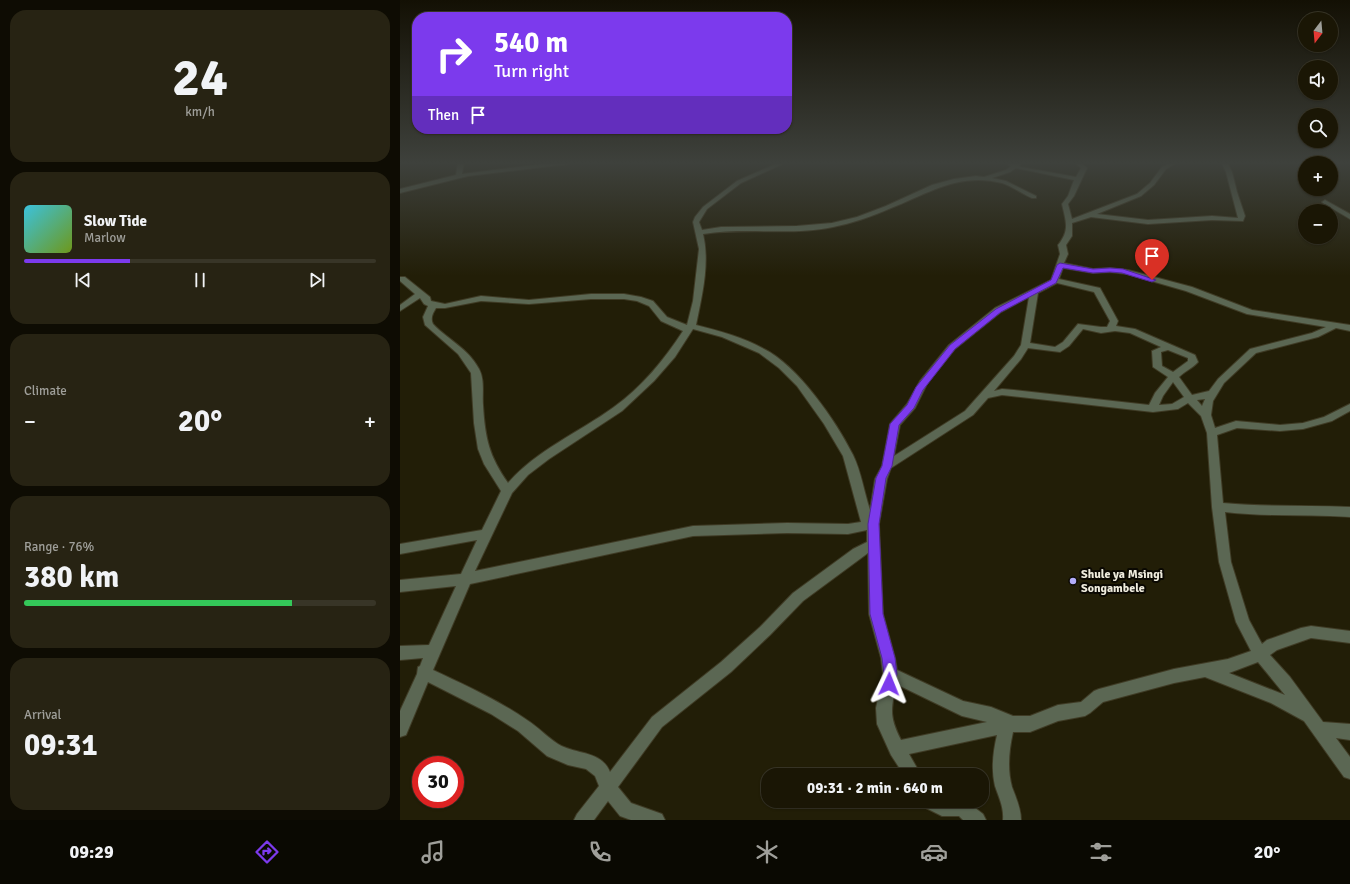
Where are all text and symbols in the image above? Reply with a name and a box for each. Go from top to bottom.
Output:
north arrow [1298,12,1338,52]
map controls [1298,12,1338,244]
text: 540 m [494,26,568,60]
icon: right [428,28,480,80]
text: 24 [172,46,228,110]
text: Turn right [494,60,569,82]
button: sound [1298,60,1338,100]
text: km/h [185,104,215,120]
icon: arrive [467,104,489,126]
text: Then [428,106,459,124]
button: search [1298,108,1338,148]
button: + [1298,156,1338,196]
button: − [1298,204,1338,244]
text: Slow Tide [84,212,147,230]
text: Marlow [84,230,126,246]
pin [1135,239,1169,280]
icon: arrive [1141,245,1163,267]
icon: previous [72,269,94,291]
icon: pause [189,269,211,291]
icon: next [306,269,328,291]
text: Climate [24,383,67,399]
text: 20° [178,403,222,440]
text: − [24,408,36,435]
text: + [364,408,376,435]
text: Range · 76% [24,539,94,555]
text: 380 km [24,559,119,596]
place label: Shule ya Msingi Songambele [1081,567,1163,596]
marker: Shule ya Msingi Songambele [1068,576,1078,586]
position arrow [868,663,910,705]
text: Arrival [24,707,61,723]
text: 09:31 [24,727,98,764]
speed limit sign: 30 [412,756,464,808]
text: 09:31 · 2 min · 640 m [807,779,943,797]
icon: directions [253,838,281,866]
icon: music [419,838,447,866]
icon: phone [586,838,614,866]
icon: climate [753,838,781,866]
icon: car [920,838,948,866]
icon: filters [1087,838,1115,866]
text: 09:29 [69,841,114,863]
text: 20° [1254,841,1281,863]

